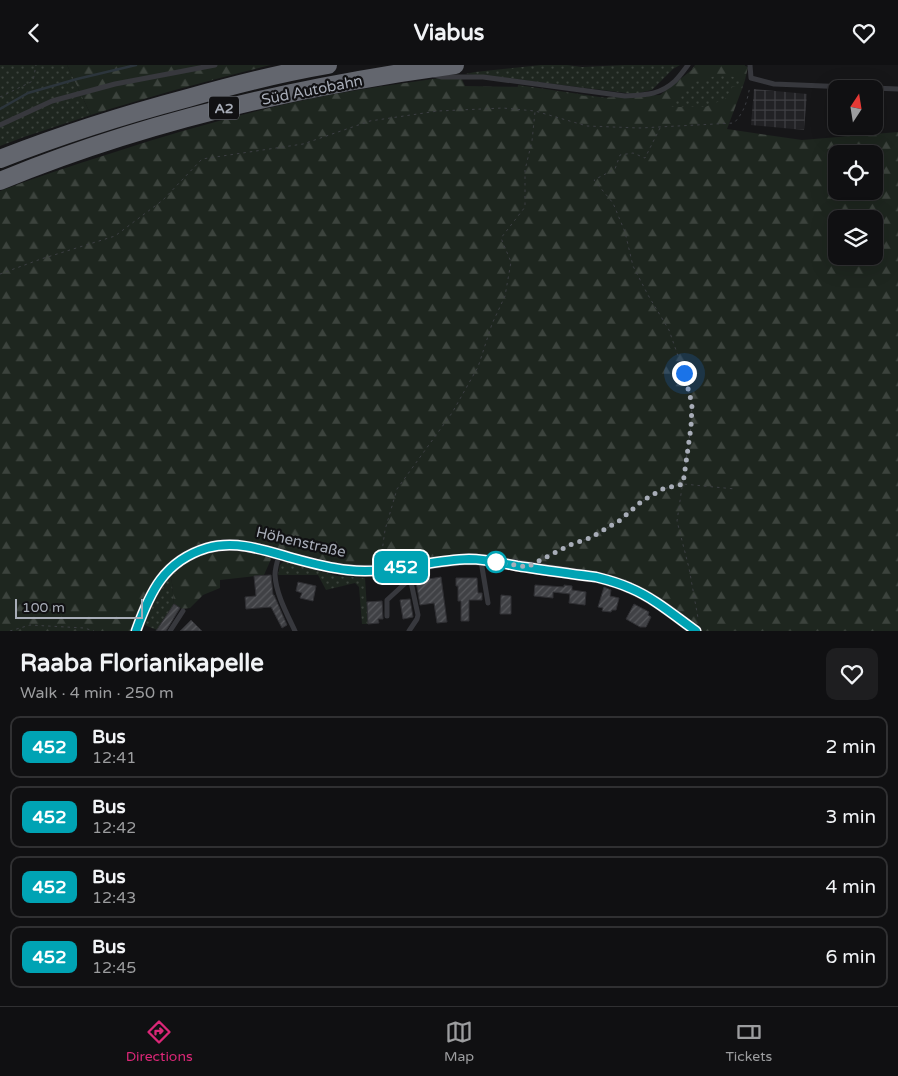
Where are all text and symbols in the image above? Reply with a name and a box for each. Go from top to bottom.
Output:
icon: back [20,19,48,47]
icon: heart [850,19,878,47]
text: Viabus [414,20,484,46]
street label: Süd Autobahn [260,71,364,109]
north arrow [828,80,882,135]
map controls [828,80,883,265]
road number: A2 [209,97,239,119]
button: locate [828,145,883,200]
button: layers [828,210,883,265]
your location [672,361,697,386]
street label: Höhenstraße [254,523,348,561]
line badge: 452 [372,551,430,583]
unlabelled marker [485,551,507,573]
text: 452 [384,556,418,578]
scale bar [15,596,142,619]
text: 100 m [22,599,65,616]
button: heart [826,648,878,700]
text: Raaba Florianikapelle [20,649,264,678]
text: Walk · 4 min · 250 m [20,683,174,703]
text: Bus [92,726,126,748]
text: 452 [33,736,66,758]
text: 2 min [825,736,876,758]
text: 12:41 [92,748,136,768]
text: Bus [92,796,126,818]
text: 452 [33,806,66,828]
text: 3 min [825,806,876,828]
text: 12:42 [92,818,136,838]
text: Bus [92,866,126,888]
text: 452 [33,876,66,898]
text: 4 min [825,876,876,898]
text: 12:43 [92,888,136,908]
text: Bus [92,936,126,958]
text: 452 [33,946,66,968]
text: 6 min [825,946,876,968]
text: 12:45 [92,958,136,978]
tab: Directions [126,1018,193,1065]
tab: Map [444,1018,474,1065]
tab: Tickets [725,1018,772,1065]

